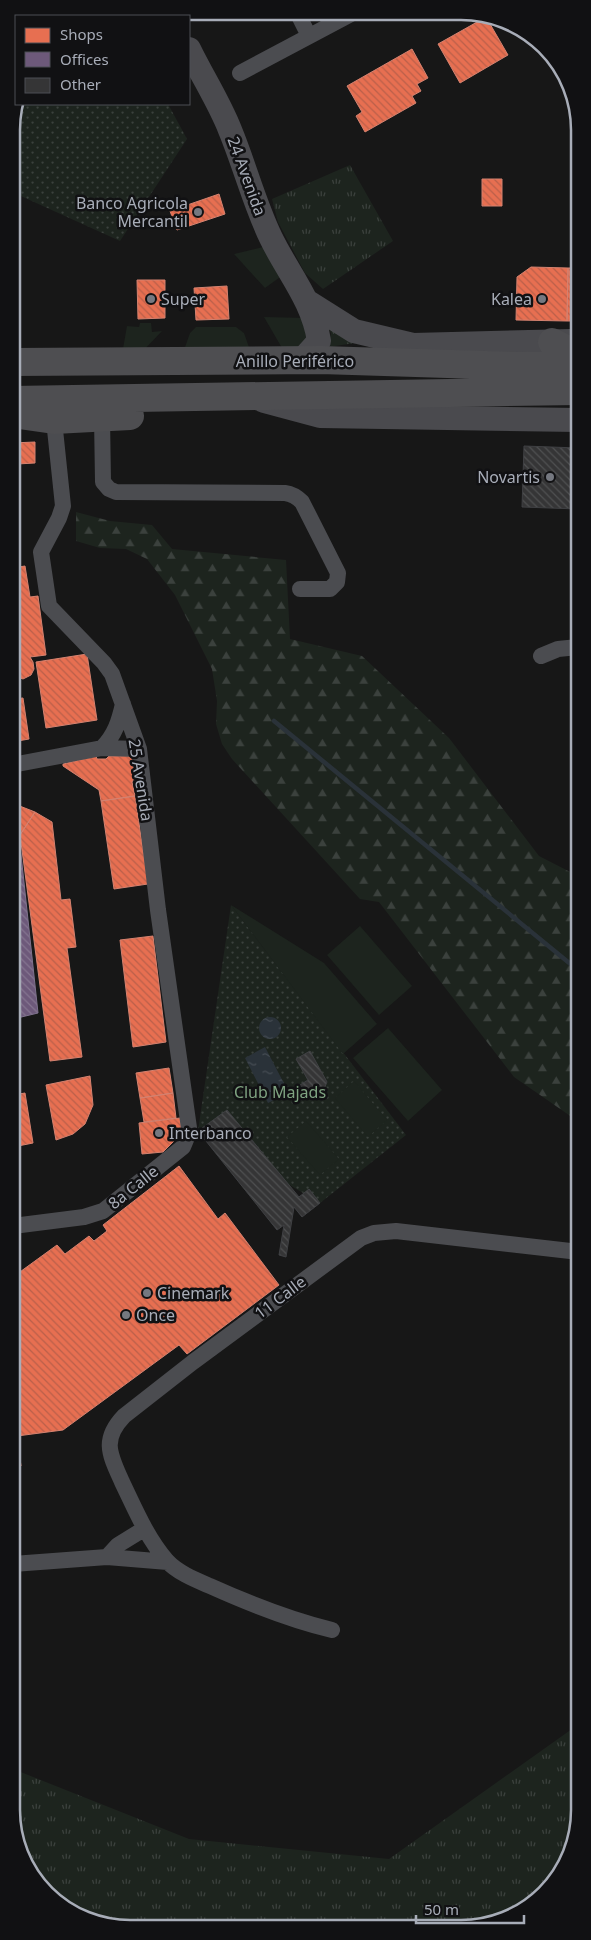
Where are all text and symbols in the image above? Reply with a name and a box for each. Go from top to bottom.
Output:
legend [15,15,190,105]
text: Shops [60,24,103,44]
text: Offices [60,49,109,69]
text: Other [60,74,101,94]
street label: 24 Avenida [223,133,271,219]
place label: Banco Agricola Mercantil [76,192,188,232]
marker: Banco Agricola Mercantil [192,206,204,218]
place label: Super [161,288,206,310]
place label: Kalea [491,288,532,310]
marker: Super [145,293,157,305]
marker: Kalea [536,293,548,305]
street label: Anillo Periférico [236,350,354,372]
place label: Novartis [477,466,540,488]
marker: Novartis [544,471,556,483]
street label: 25 Avenida [124,737,158,823]
park label: Club Majads [234,1081,326,1103]
place label: Interbanco [169,1122,252,1144]
marker: Interbanco [153,1127,165,1139]
street label: 8a Calle [103,1160,163,1214]
street label: 11 Calle [250,1271,310,1323]
place label: Cinemark [157,1282,230,1304]
marker: Cinemark [141,1287,153,1299]
place label: Once [136,1304,175,1326]
marker: Once [120,1309,132,1321]
scale bar [416,1892,524,1924]
text: 50 m [424,1899,459,1919]

